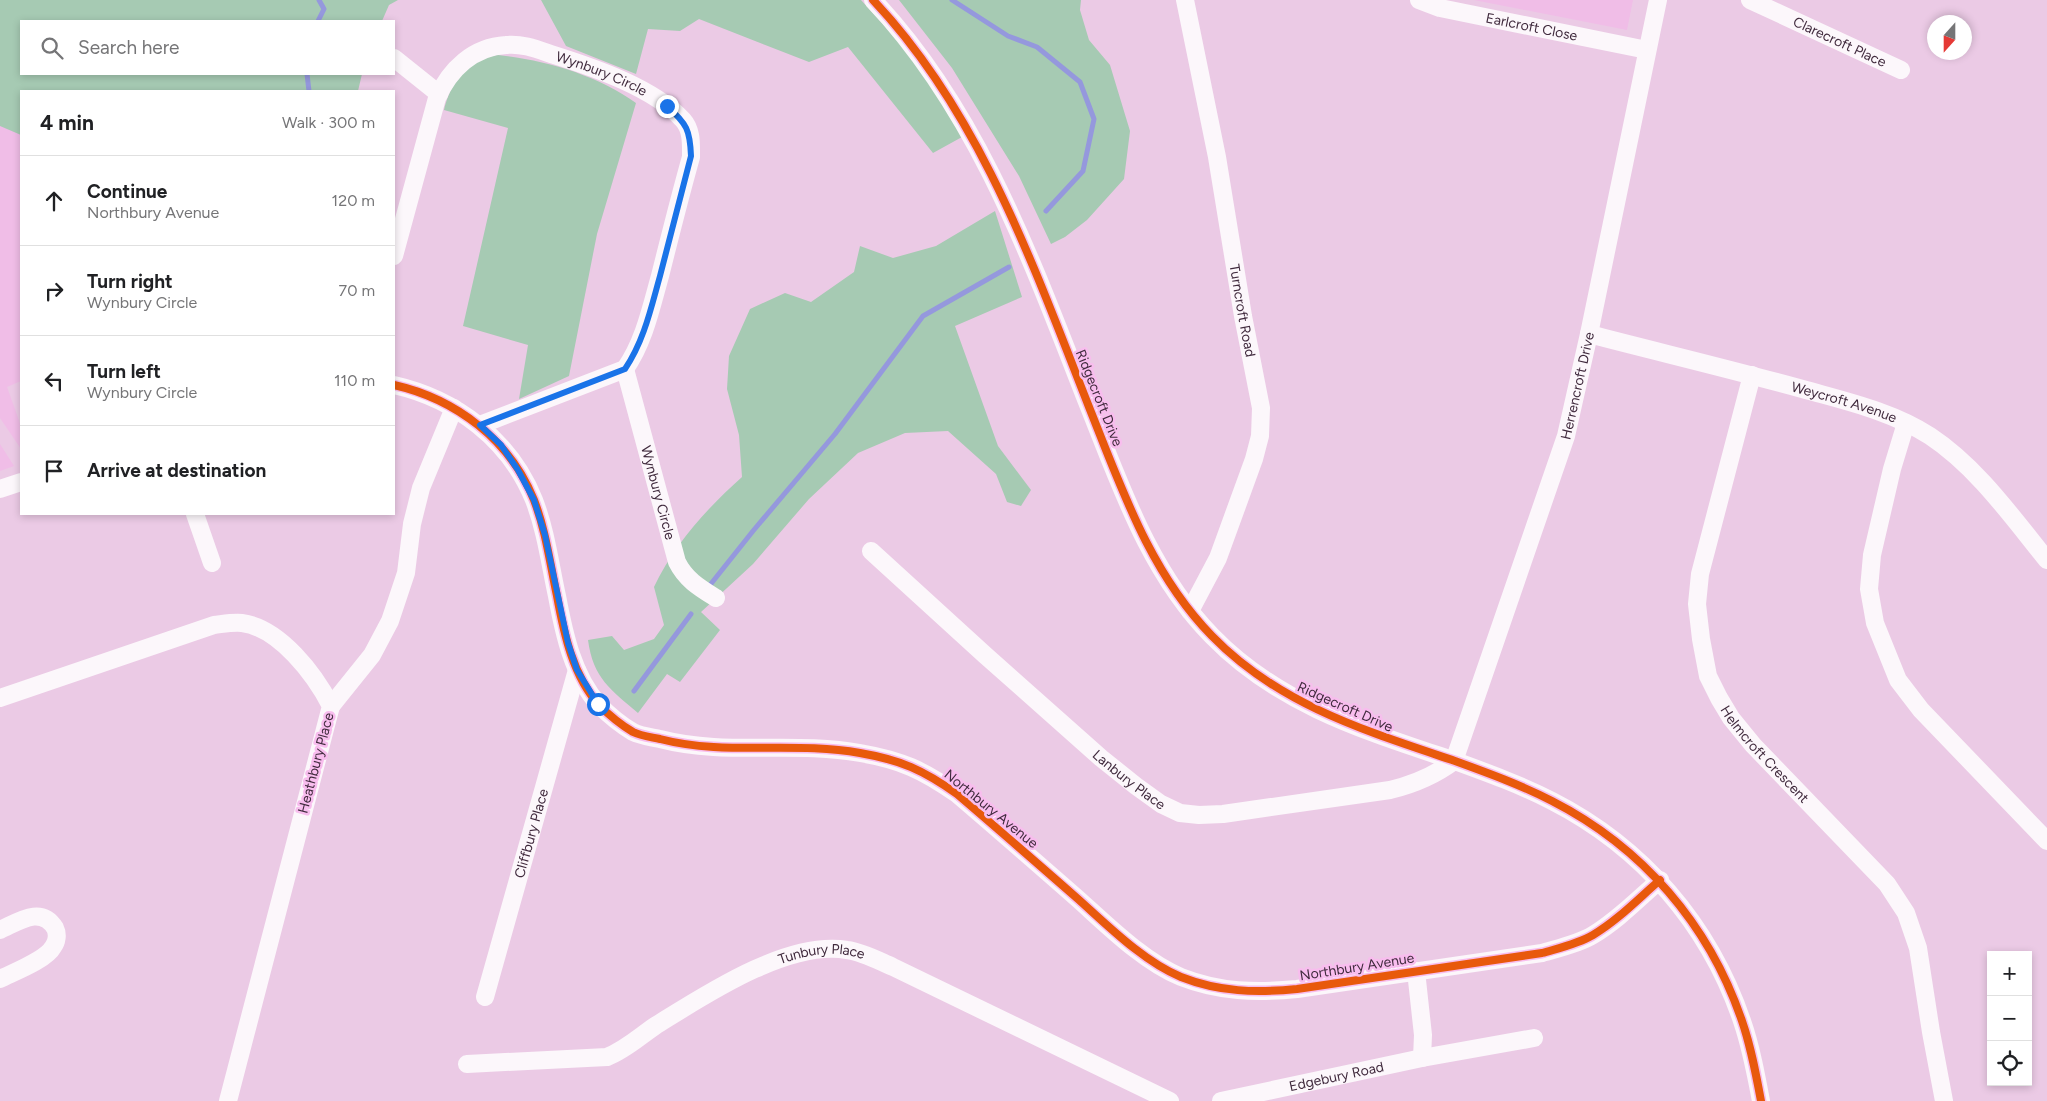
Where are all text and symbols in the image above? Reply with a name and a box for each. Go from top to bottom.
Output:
street label: Earlcroft Close [1484,9,1579,44]
street label: Clarecroft Place [1791,13,1889,71]
north arrow [1927,15,1972,60]
search box [20,20,395,75]
icon: search [38,34,66,62]
text: Search here [78,36,180,59]
street label: Wynbury Circle [554,48,651,100]
route end [656,95,679,118]
text: 4 min [40,110,94,135]
text: Walk · 300 m [282,113,375,132]
text: Continue [87,180,167,203]
icon: ahead [40,187,68,215]
text: 120 m [332,191,375,210]
text: Northbury Avenue [87,203,219,222]
street label: Turncroft Road [1226,263,1259,359]
text: Turn right [87,270,173,293]
icon: right [40,277,68,305]
text: 70 m [339,281,375,300]
text: Wynbury Circle [87,293,197,312]
street label: Herrencroft Drive [1557,330,1598,441]
street label: Ridgecroft Drive [1072,347,1126,449]
text: Turn left [87,360,161,383]
icon: left [40,367,68,395]
text: 110 m [334,371,375,390]
street label: Weycroft Avenue [1789,378,1900,426]
text: Wynbury Circle [87,383,197,402]
street label: Wynbury Circle [638,444,679,542]
icon: arrive [40,457,68,485]
text: Arrive at destination [87,459,266,482]
street label: Ridgecroft Drive [1295,678,1396,736]
route start [587,693,610,716]
street label: Helmcroft Crescent [1717,702,1813,806]
street label: Heathbury Place [294,710,338,815]
street label: Lanbury Place [1089,746,1169,813]
street label: Northbury Avenue [941,766,1042,852]
street label: Cliffbury Place [510,786,552,880]
street label: Tunbury Place [776,940,867,967]
street label: Northbury Avenue [1299,949,1416,984]
map controls [1987,951,2032,1086]
button: + [1987,951,2032,996]
button: − [1987,996,2032,1041]
button: locate [1987,1041,2032,1086]
street label: Edgebury Road [1288,1058,1385,1095]

